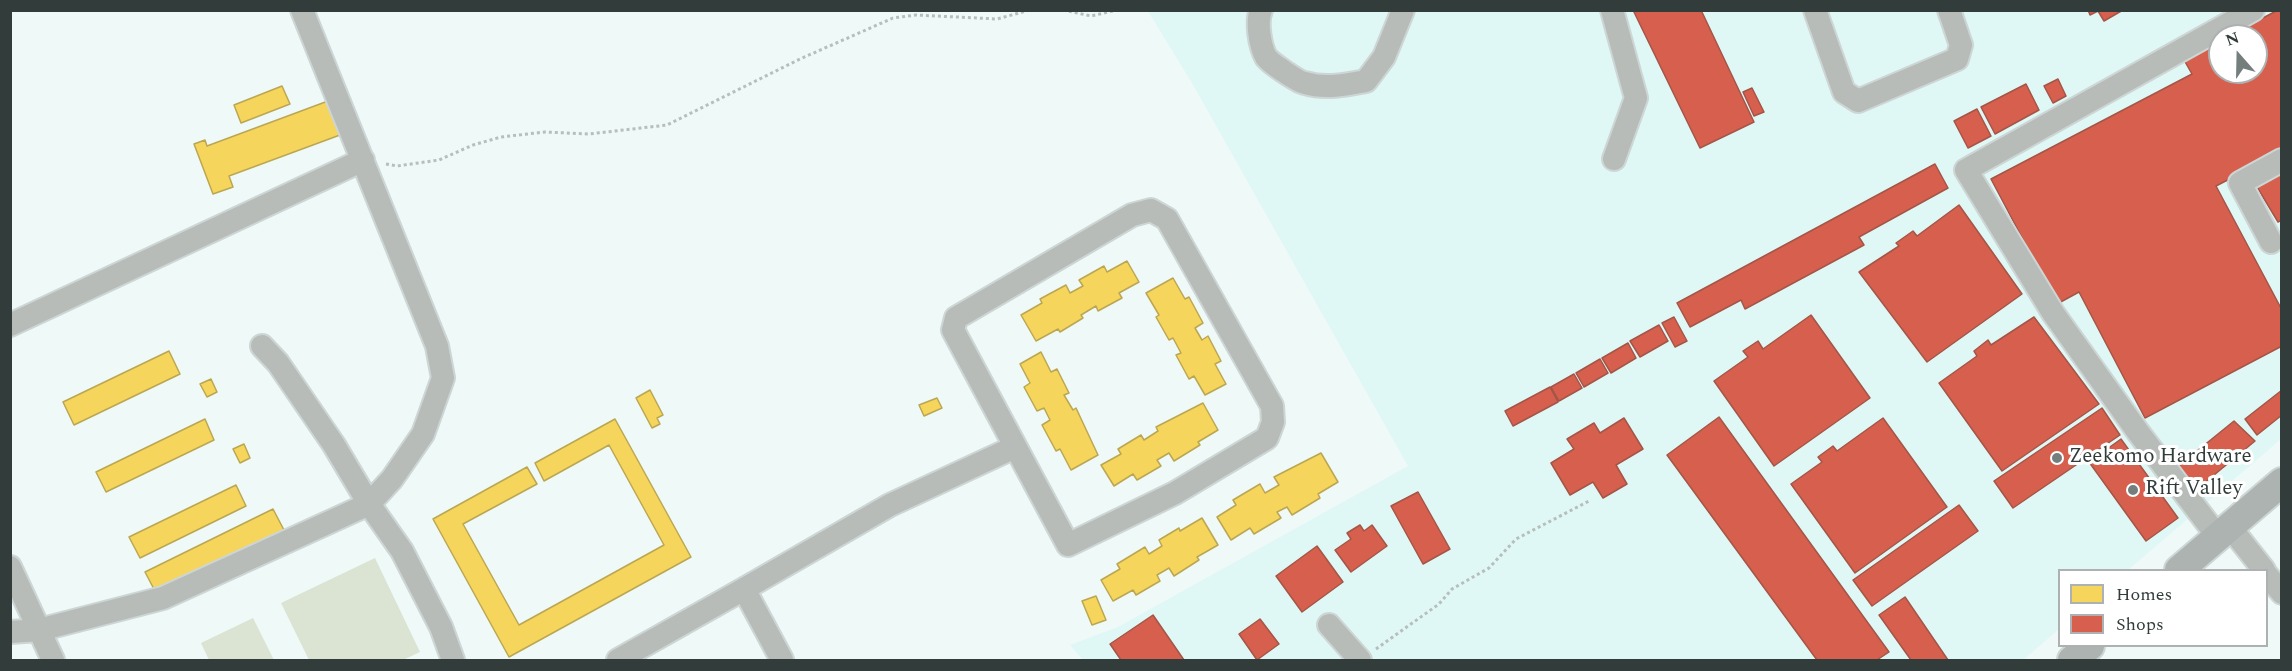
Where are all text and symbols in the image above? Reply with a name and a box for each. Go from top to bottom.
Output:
north arrow [2208,24,2268,84]
text: N [2222,25,2243,52]
place label: Zeekomo Hardware [2069,445,2252,471]
marker: Zeekomo Hardware [2050,451,2064,465]
place label: Rift Valley [2145,477,2243,503]
marker: Rift Valley [2126,483,2140,497]
legend [2058,569,2268,647]
text: Homes [2116,581,2172,608]
text: Shops [2116,611,2164,638]

